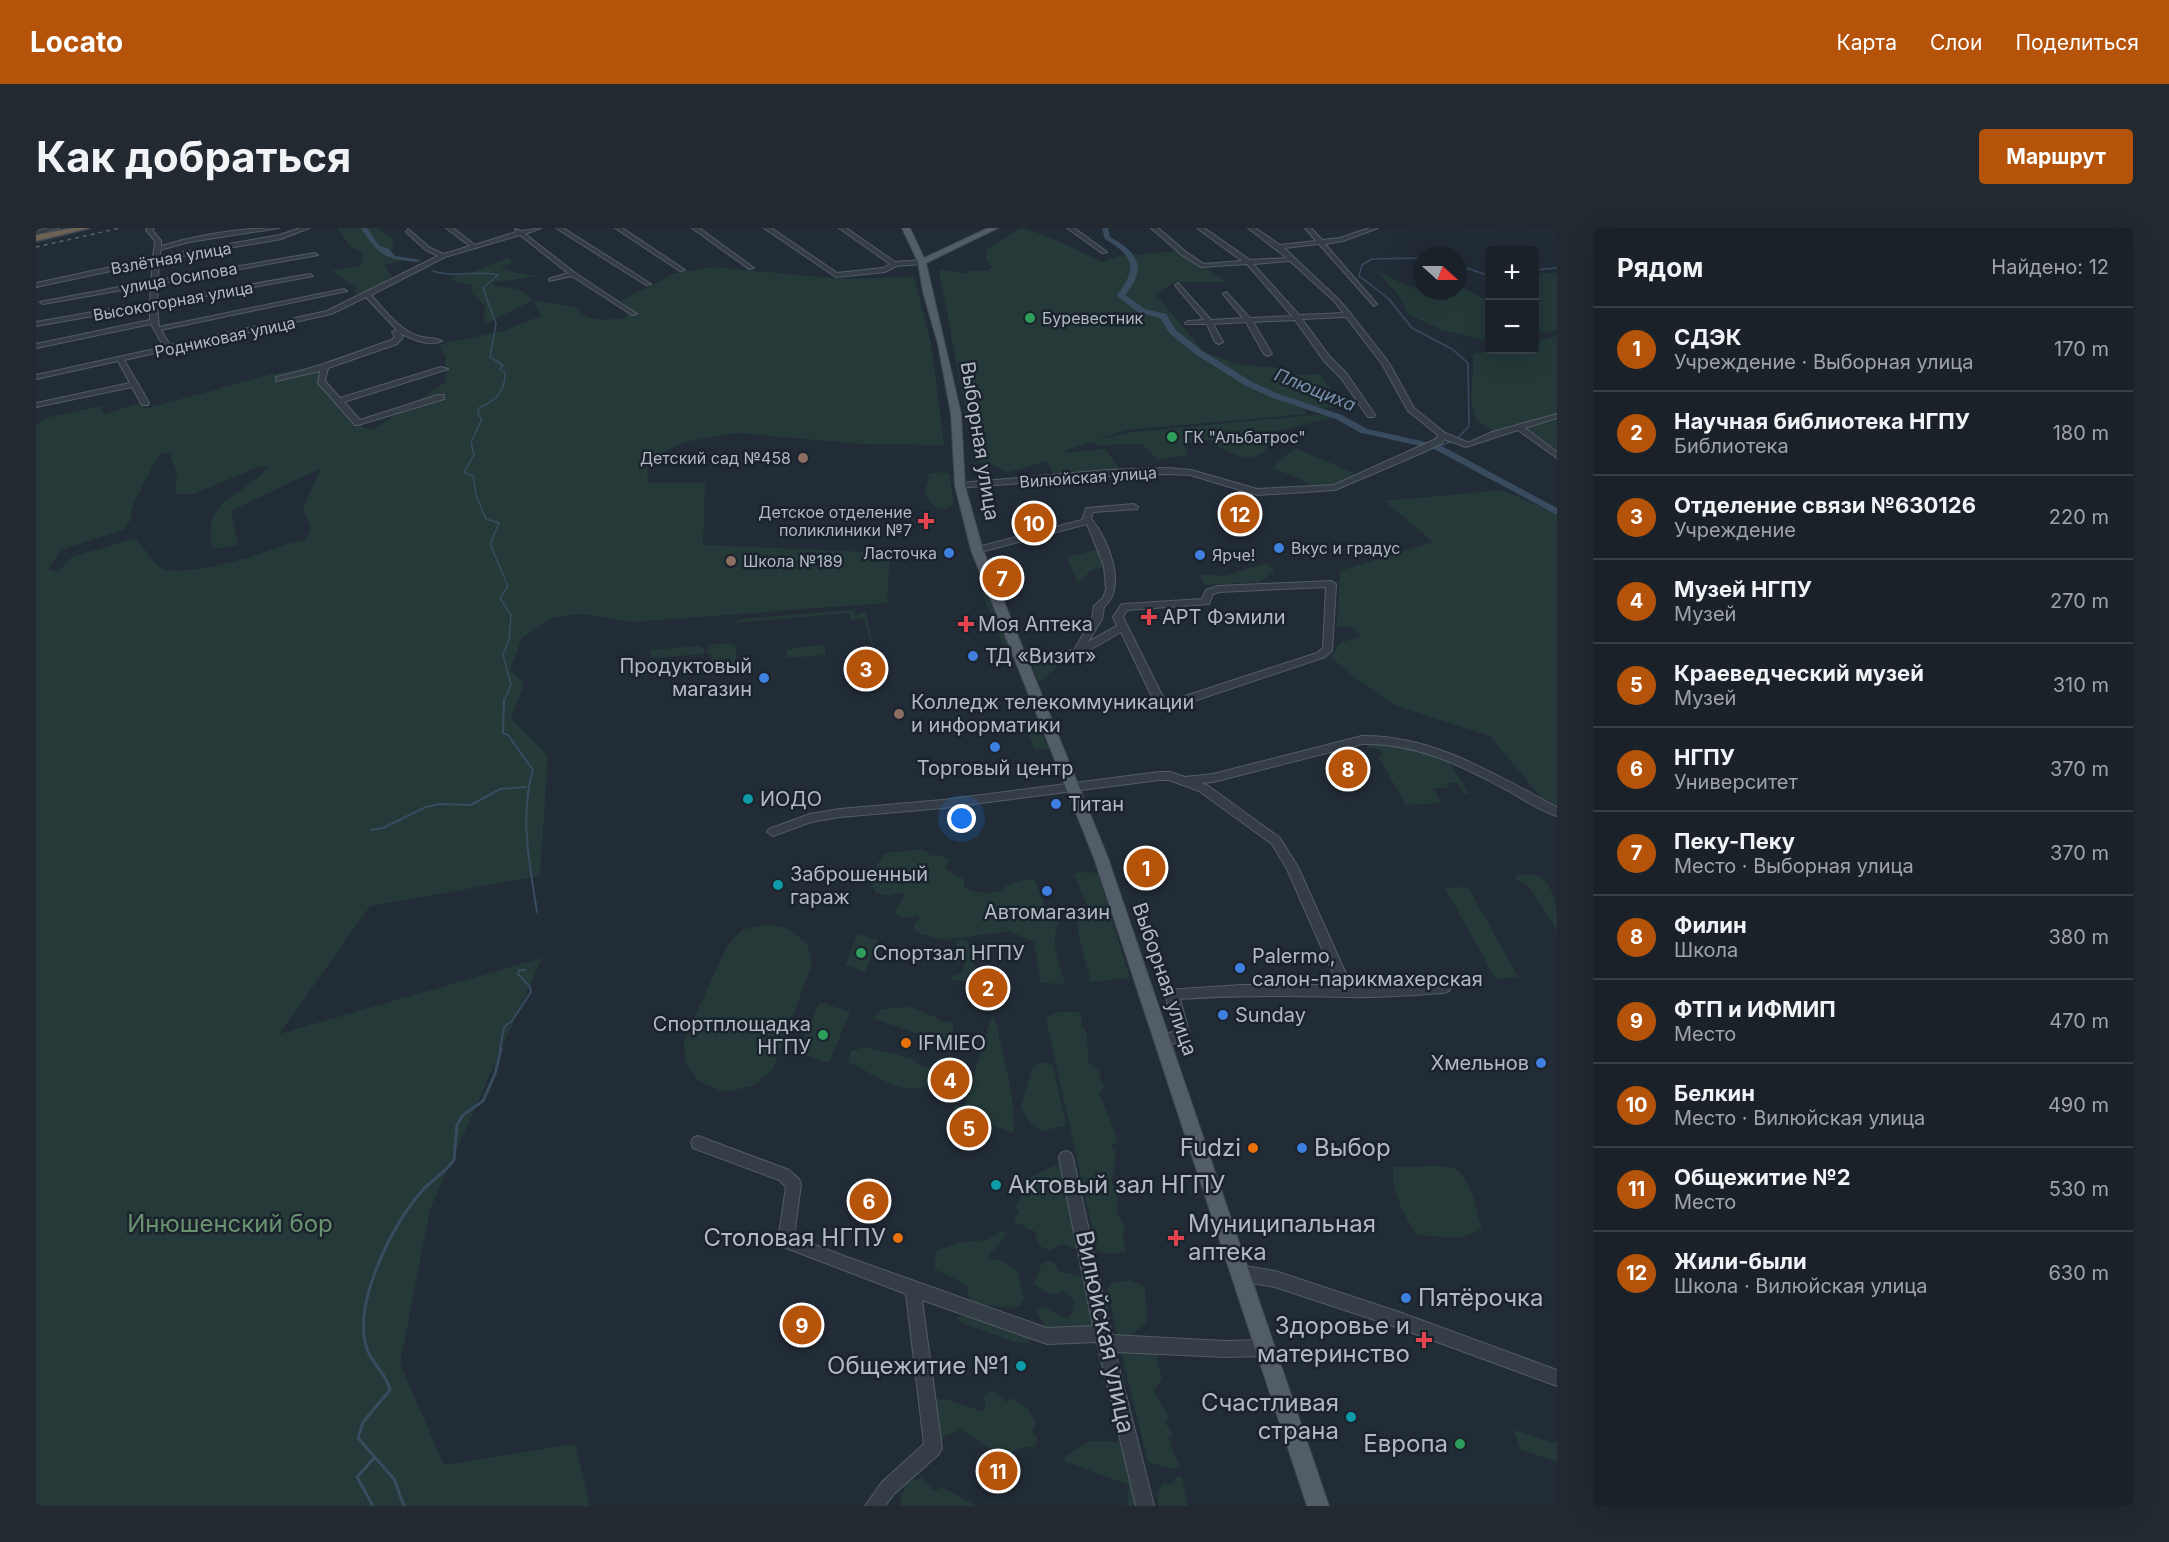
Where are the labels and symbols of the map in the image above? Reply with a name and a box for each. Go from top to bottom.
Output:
street label: Взлётная улица [109,238,233,278]
north arrow [1413,246,1467,300]
street label: улица Осипова [119,258,239,298]
street label: Высокогорная улица [91,277,255,325]
place label: Буревестник [1042,308,1144,328]
marker: Буревестник [1023,311,1037,325]
street label: Родниковая улица [153,312,297,362]
street label: Выборная улица [956,360,1004,522]
water label: Плющиха [1272,364,1359,415]
place label: ГК "Альбатрос" [1184,427,1306,447]
marker: ГК "Альбатрос" [1165,430,1179,444]
place label: Детский сад №458 [640,448,791,468]
marker: Детский сад №458 [796,451,810,465]
street label: Вилюйская улица [1019,462,1157,492]
pin: 12 [1220,492,1260,536]
pin: 10 [1014,500,1054,546]
place label: Детское отделение поликлиники №7 [758,502,912,540]
marker: Детское отделение поликлиники №7 [917,512,935,530]
place label: Вкус и градус [1291,538,1400,558]
marker: Вкус и градус [1272,541,1286,555]
place label: Ласточка [863,543,937,563]
place label: Ярче! [1212,545,1255,565]
marker: Ласточка [942,546,956,560]
marker: Ярче! [1193,548,1207,562]
place label: Школа №189 [743,551,843,571]
marker: Школа №189 [724,554,738,568]
pin: 7 [982,556,1022,600]
place label: АРТ Фэмили [1162,605,1286,629]
marker: АРТ Фэмили [1140,608,1158,626]
place label: Моя Аптека [978,612,1093,636]
marker: Моя Аптека [959,617,973,631]
place label: ТД «Визит» [985,644,1096,668]
pin: 3 [846,646,886,692]
marker: ТД «Визит» [966,649,980,663]
place label: Продуктовый магазин [619,654,752,701]
marker: Продуктовый магазин [757,671,771,685]
place label: Колледж телекоммуникации и информатики [911,690,1194,737]
marker: Колледж телекоммуникации и информатики [892,707,906,721]
marker: Торговый центр [988,740,1002,754]
pin: 8 [1328,746,1368,792]
place label: Торговый центр [917,756,1073,780]
place label: ИОДО [760,787,822,811]
marker: ИОДО [741,792,755,806]
place label: Титан [1068,792,1124,816]
marker: Титан [1049,797,1063,811]
your location [947,804,976,833]
pin: 1 [1126,846,1166,890]
place label: Заброшенный гараж [790,862,928,909]
marker: Заброшенный гараж [771,878,785,892]
marker: Автомагазин [1040,884,1054,898]
street label: Выборная улица [1128,899,1202,1059]
place label: Автомагазин [984,900,1110,924]
place label: Спортзал НГПУ [873,941,1025,965]
place label: Palermo, салон-парикмахерская [1252,944,1483,991]
marker: Спортзал НГПУ [854,946,868,960]
marker: Palermo, салон-парикмахерская [1233,961,1247,975]
pin: 2 [968,966,1008,1011]
place label: Sunday [1235,1003,1306,1027]
marker: Sunday [1216,1008,1230,1022]
place label: Спортплощадка НГПУ [653,1012,811,1059]
marker: Спортплощадка НГПУ [816,1028,830,1042]
place label: IFMIEO [918,1031,986,1055]
marker: IFMIEO [899,1036,913,1050]
place label: Хмельнов [1431,1051,1529,1075]
marker: Хмельнов [1534,1056,1548,1070]
pin: 4 [930,1058,970,1102]
pin: 5 [950,1106,988,1150]
place label: Fudzi [1180,1133,1241,1162]
place label: Выбор [1314,1133,1391,1162]
marker: Fudzi [1246,1141,1260,1155]
marker: Выбор [1295,1141,1309,1155]
place label: Актовый зал НГПУ [1008,1170,1225,1199]
pin: 6 [850,1178,888,1224]
marker: Актовый зал НГПУ [989,1178,1003,1192]
park label: Инюшенский бор [127,1209,333,1238]
place label: Муниципальная аптека [1188,1209,1376,1266]
place label: Столовая НГПУ [703,1223,886,1252]
street label: Вилюйская улица [1070,1228,1141,1436]
marker: Столовая НГПУ [891,1231,905,1245]
marker: Муниципальная аптека [1169,1231,1183,1245]
place label: Пятёрочка [1418,1283,1544,1312]
marker: Пятёрочка [1399,1291,1413,1305]
pin: 9 [782,1302,822,1348]
place label: Здоровье и материнство [1257,1311,1410,1368]
marker: Здоровье и материнство [1415,1331,1433,1349]
place label: Общежитие №1 [827,1351,1009,1380]
marker: Общежитие №1 [1014,1359,1028,1373]
place label: Счастливая страна [1201,1388,1339,1445]
marker: Счастливая страна [1344,1410,1358,1424]
place label: Европа [1363,1429,1448,1458]
marker: Европа [1453,1437,1467,1451]
pin: 11 [978,1448,1018,1494]

